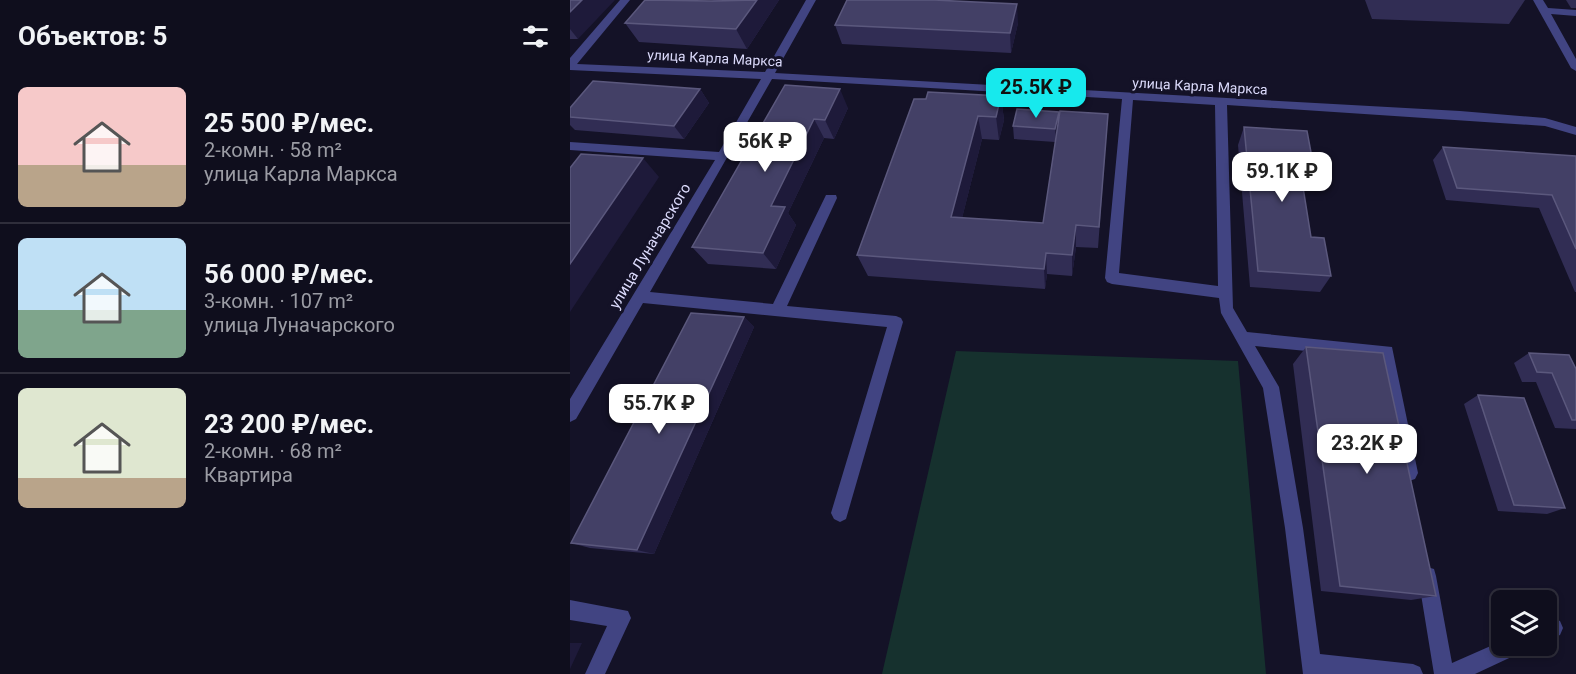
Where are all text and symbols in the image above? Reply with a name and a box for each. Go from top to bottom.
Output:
icon: filters [519,20,552,53]
text: Объектов: 5 [18,21,167,51]
street label: улица Карла Маркса [647,46,783,70]
pin: 25.5K ₽ [981,68,1091,119]
street label: улица Карла Маркса [1132,74,1268,98]
text: 25.5K ₽ [1000,75,1072,99]
text: 25 500 ₽/мес. [204,108,374,138]
icon: home [66,111,138,183]
pin: 56K ₽ [723,122,807,173]
text: 56K ₽ [738,129,792,153]
text: 2-комн. · 58 m² [204,138,342,162]
pin: 59.1K ₽ [1227,152,1337,203]
text: 59.1K ₽ [1246,159,1318,183]
text: улица Карла Маркса [204,162,398,186]
street label: улица Луначарского [605,180,695,312]
text: 56 000 ₽/мес. [204,259,374,289]
icon: home [66,262,138,334]
text: 3-комн. · 107 m² [204,289,353,313]
text: улица Луначарского [204,313,395,337]
pin: 55.7K ₽ [604,384,714,435]
text: 55.7K ₽ [623,391,695,415]
text: 23 200 ₽/мес. [204,409,374,439]
icon: home [66,412,138,484]
pin: 23.2K ₽ [1312,424,1422,475]
text: 23.2K ₽ [1331,431,1403,455]
text: 2-комн. · 68 m² [204,439,342,463]
text: Квартира [204,463,293,487]
map controls [1491,590,1557,656]
button: layers [1491,590,1557,656]

